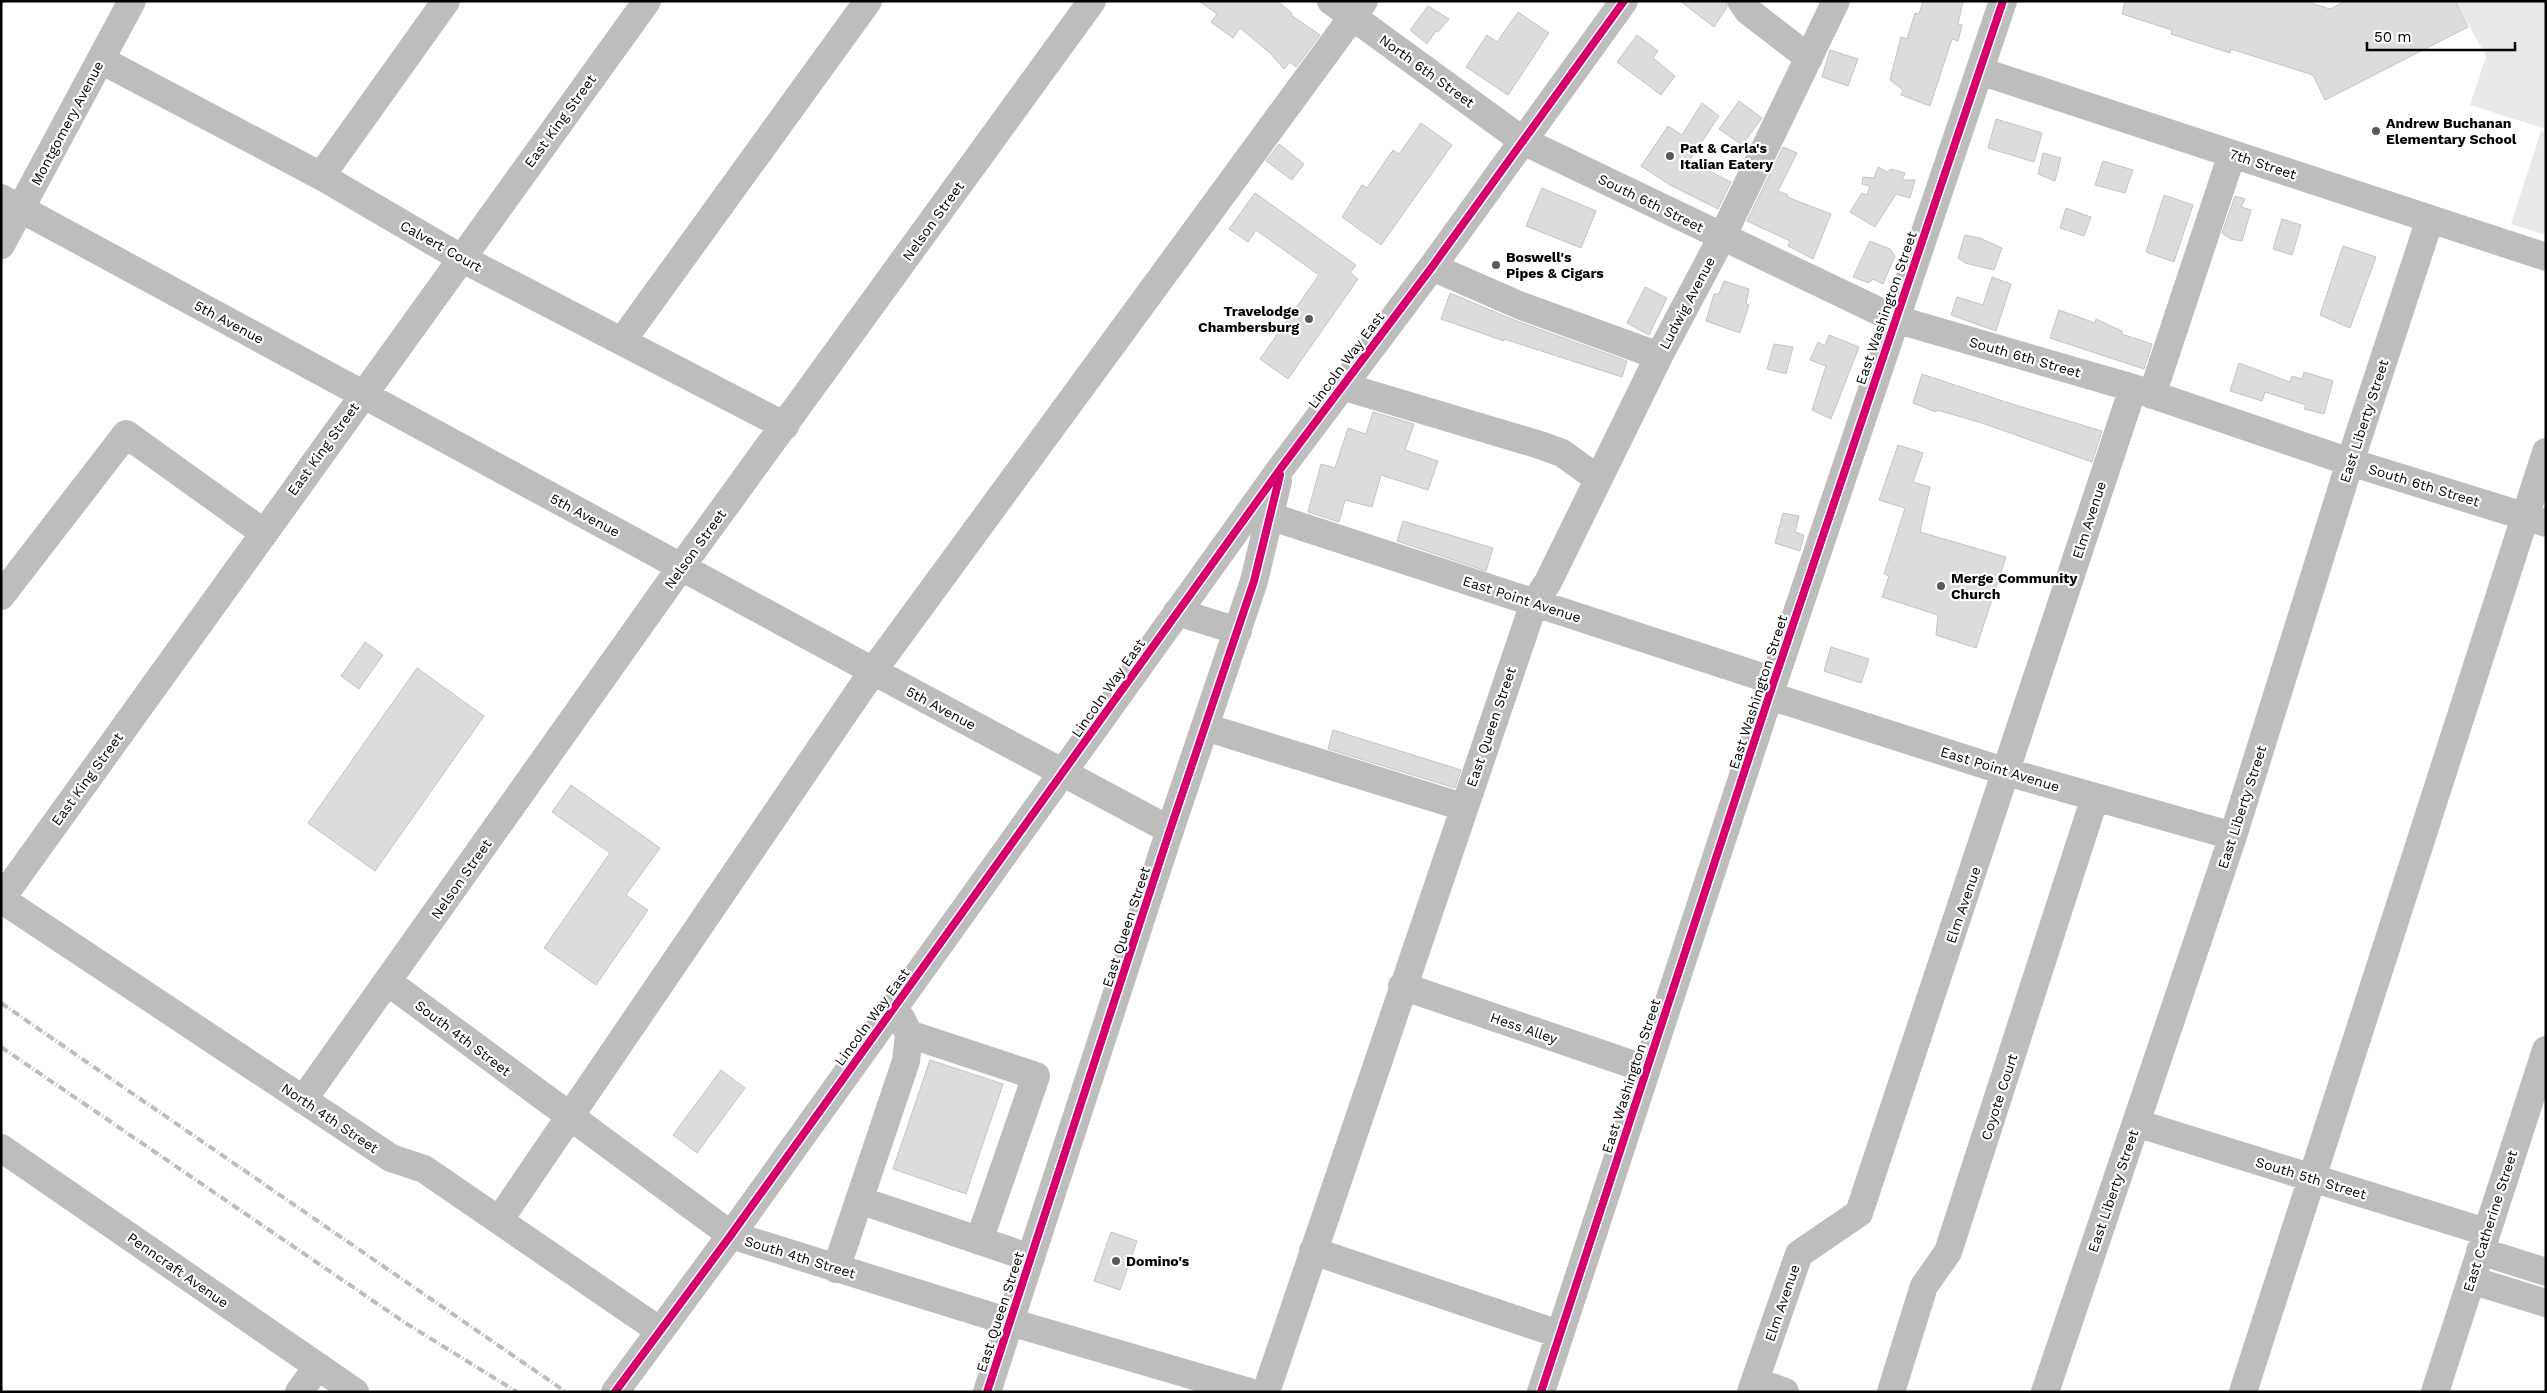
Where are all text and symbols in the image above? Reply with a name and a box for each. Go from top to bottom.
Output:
scale bar [2367,20,2514,52]
text: 50 m [2374,28,2411,46]
street label: North 6th Street [1377,31,1478,111]
street label: Montgomery Avenue [27,58,107,188]
street label: East King Street [521,71,599,171]
place label: Andrew Buchanan Elementary School [2386,115,2517,147]
marker: Andrew Buchanan Elementary School [2370,125,2382,137]
place label: Pat & Carla's Italian Eatery [1680,140,1773,172]
street label: 7th Street [2228,146,2299,182]
marker: Pat & Carla's Italian Eatery [1664,150,1676,162]
street label: South 6th Street [1596,171,1706,236]
street label: Nelson Street [899,178,967,264]
street label: Calvert Court [397,217,485,275]
street label: East Washington Street [1852,229,1920,387]
place label: Boswell's Pipes & Cigars [1506,249,1604,281]
street label: Ludwig Avenue [1656,254,1718,352]
marker: Boswell's Pipes & Cigars [1490,259,1502,271]
street label: 5th Avenue [192,297,266,347]
place label: Travelodge Chambersburg [1198,303,1299,335]
street label: Lincoln Way East [1305,309,1388,411]
marker: Travelodge Chambersburg [1303,313,1315,325]
street label: South 6th Street [1967,333,2083,381]
street label: East Liberty Street [2336,357,2392,485]
street label: East King Street [284,399,362,499]
street label: South 6th Street [2367,460,2482,510]
street label: Elm Avenue [2069,479,2109,561]
street label: 5th Avenue [548,490,622,540]
street label: Nelson Street [661,506,729,592]
place label: Merge Community Church [1951,570,2077,602]
street label: East Point Avenue [1461,572,1583,626]
marker: Merge Community Church [1935,580,1947,592]
street label: East Washington Street [1726,613,1791,771]
street label: Lincoln Way East [1068,636,1148,740]
street label: East Queen Street [1463,665,1519,789]
street label: 5th Avenue [904,683,978,733]
street label: East King Street [48,729,126,829]
street label: East Point Avenue [1939,743,2061,795]
street label: East Liberty Street [2214,743,2270,871]
street label: Nelson Street [428,836,495,922]
street label: Elm Avenue [1942,864,1984,946]
street label: East Queen Street [1099,865,1153,989]
street label: Lincoln Way East [831,965,913,1069]
street label: South 4th Street [412,997,514,1079]
street label: East Washington Street [1599,997,1664,1155]
street label: Hess Alley [1488,1009,1560,1047]
street label: Coyote Court [1978,1052,2021,1142]
street label: North 4th Street [279,1080,381,1156]
street label: East Liberty Street [2084,1127,2142,1254]
street label: East Catherine Street [2460,1148,2520,1294]
street label: South 5th Street [2254,1154,2368,1202]
street label: Penncraft Avenue [124,1229,232,1311]
street label: South 4th Street [743,1232,858,1282]
street label: East Queen Street [973,1250,1027,1374]
place label: Domino's [1126,1253,1190,1269]
marker: Domino's [1110,1255,1122,1267]
street label: Elm Avenue [1761,1262,1803,1344]

